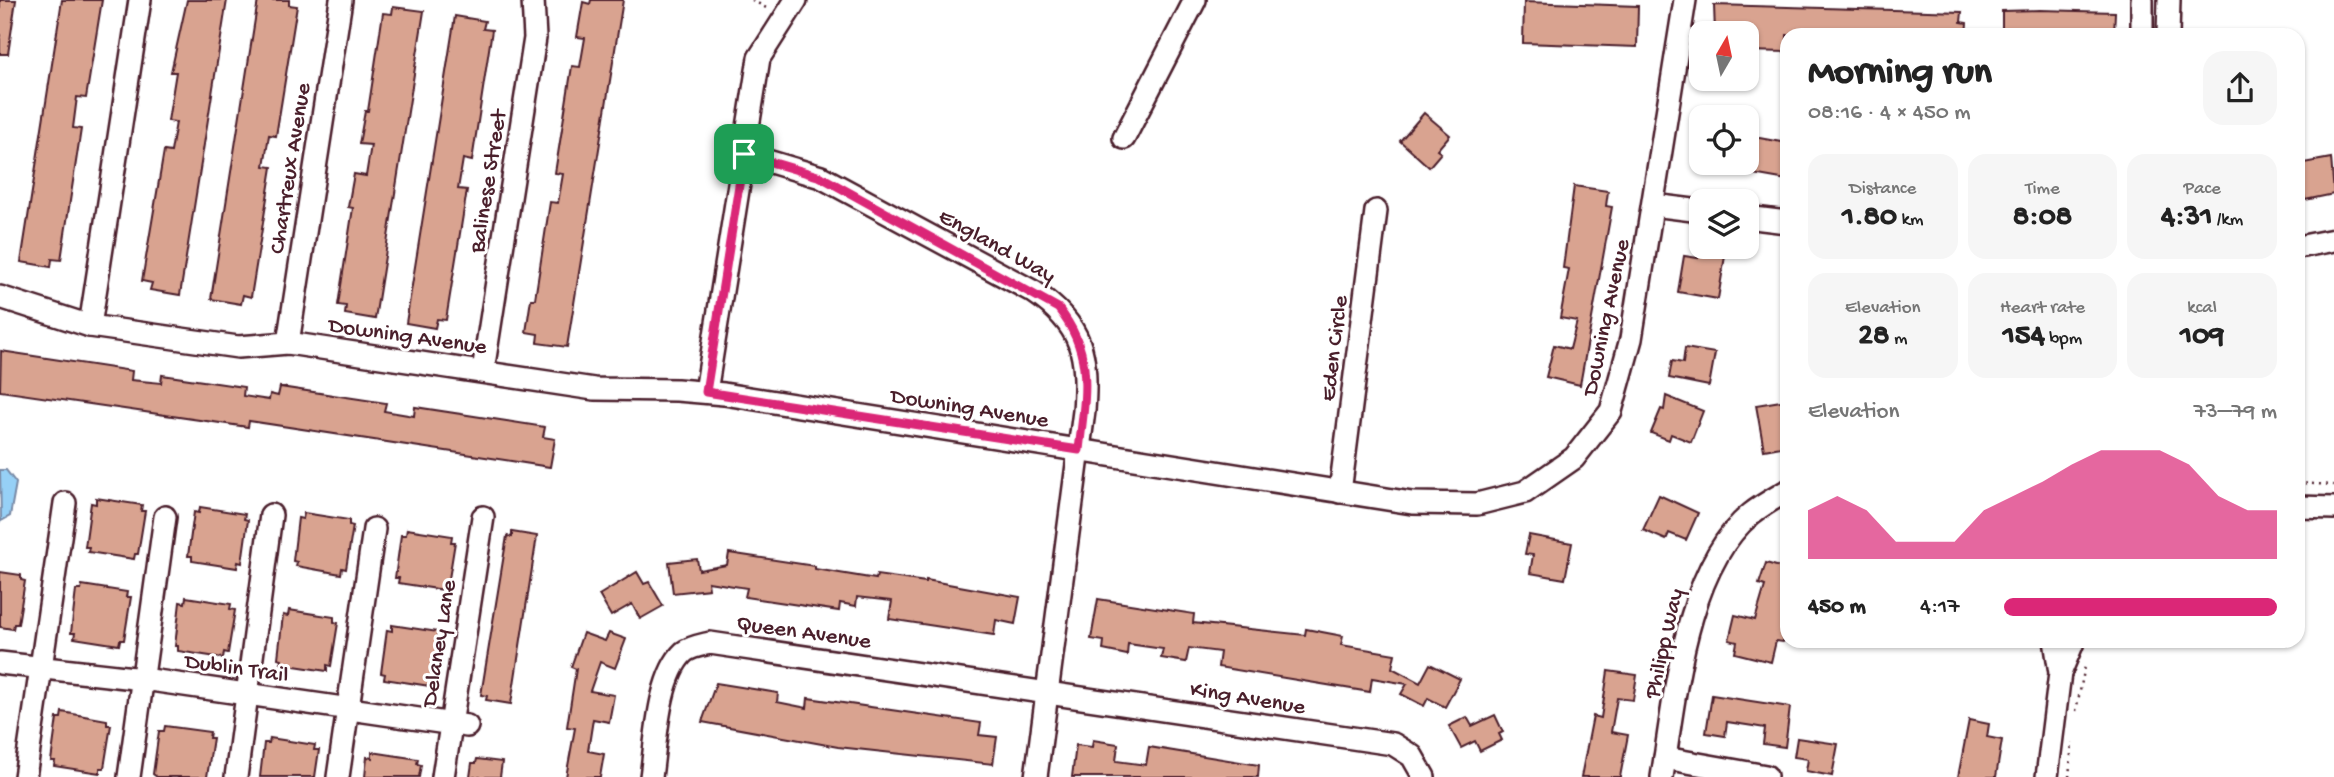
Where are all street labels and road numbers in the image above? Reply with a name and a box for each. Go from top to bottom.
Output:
street label: Chartreux Avenue [265,80,318,256]
street label: Balinese Street [465,106,514,256]
street label: England Way [933,204,1060,290]
street label: Downing Avenue [1577,236,1637,400]
street label: Eden Circle [1316,293,1355,403]
street label: Downing Avenue [325,313,489,362]
street label: Downing Avenue [887,383,1051,435]
street label: Delaney Lane [417,577,464,711]
street label: Philipp Way [1639,586,1691,702]
street label: Queen Avenue [735,611,874,656]
street label: Dublin Trail [181,649,290,690]
street label: King Avenue [1188,677,1308,722]

